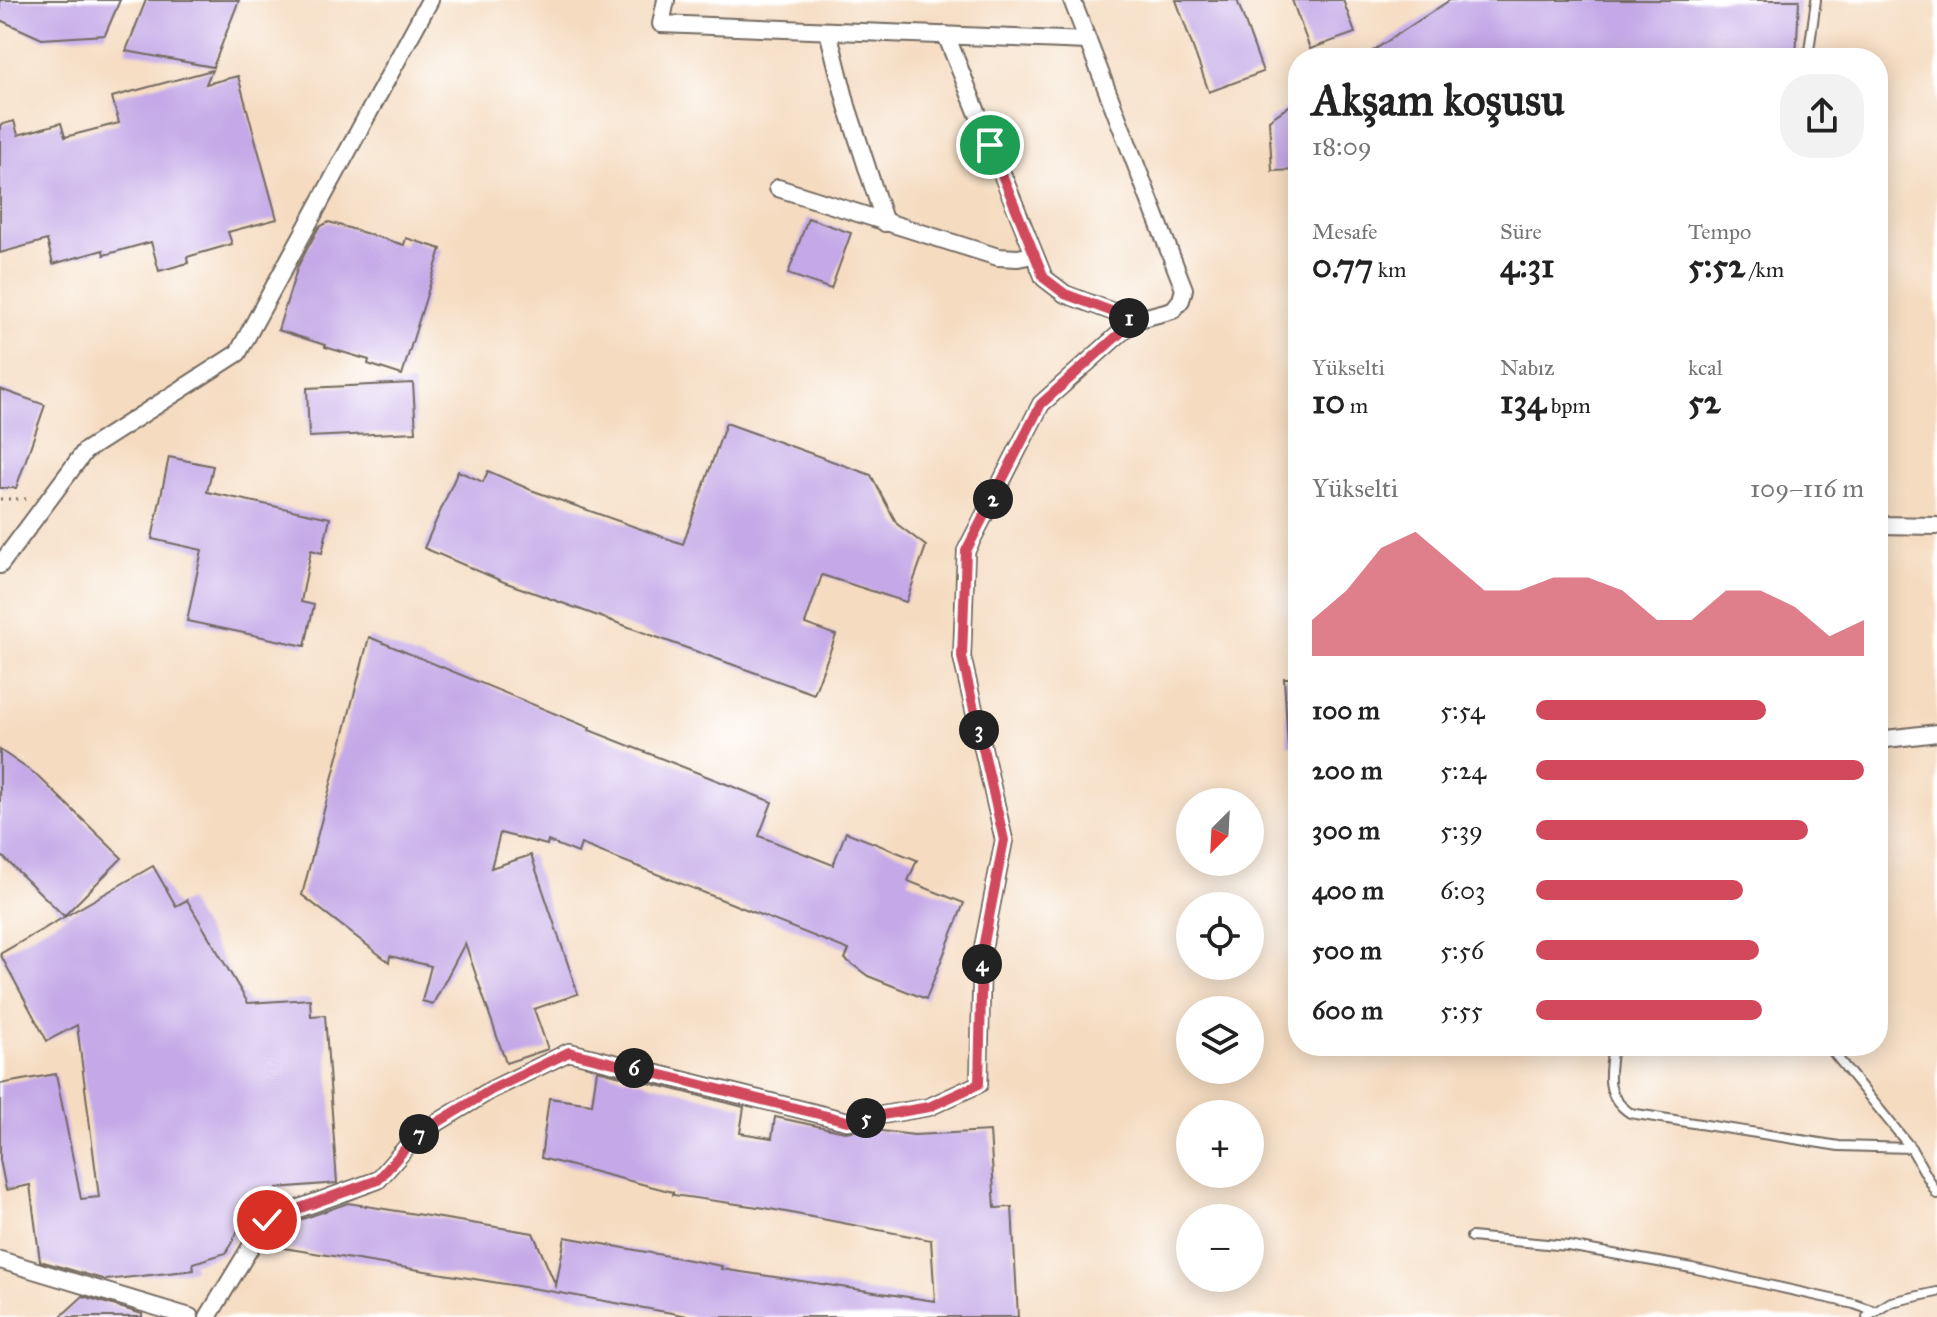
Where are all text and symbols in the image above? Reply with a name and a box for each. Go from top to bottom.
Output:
text: Akşam koşusu [1312,73,1565,127]
button: share [1780,74,1864,158]
pin [956,111,1024,179]
icon: arrive [968,123,1012,167]
text: 18:09 [1312,130,1372,162]
text: Mesafe [1312,218,1377,245]
text: Süre [1500,218,1542,245]
text: Tempo [1688,218,1751,245]
text: 0.77 [1312,245,1373,286]
text: 4:31 [1500,245,1555,286]
text: 5:52 [1688,245,1745,286]
text: km [1373,256,1407,283]
text: /km [1745,256,1784,283]
pin: 1 [1109,298,1149,338]
text: 1 [1125,304,1133,331]
text: Yükselti [1312,354,1385,381]
text: Nabız [1500,354,1554,381]
text: kcal [1688,354,1723,381]
text: 10 [1312,381,1345,422]
text: 134 [1500,381,1546,422]
text: 52 [1688,381,1721,422]
text: m [1345,392,1368,419]
text: bpm [1546,392,1591,419]
text: Yükselti [1312,472,1398,504]
text: 109–116 m [1750,472,1864,504]
pin: 2 [973,479,1013,519]
text: 2 [988,485,998,512]
text: 100 m [1312,694,1380,726]
text: 5:54 [1440,694,1485,726]
pin: 3 [959,710,999,750]
text: 3 [975,716,983,743]
text: 200 m [1312,754,1383,786]
text: 5:24 [1440,754,1486,786]
north arrow [1176,788,1264,876]
map controls [1176,788,1264,1292]
text: 300 m [1312,814,1380,846]
text: 5:39 [1440,814,1483,846]
text: 400 m [1312,874,1384,906]
text: 6:03 [1440,874,1485,906]
button: locate [1176,892,1264,980]
text: 500 m [1312,934,1382,966]
text: 5:56 [1440,934,1484,966]
pin: 4 [962,944,1002,984]
text: 4 [976,950,988,977]
text: 600 m [1312,994,1383,1026]
text: 5:55 [1440,994,1483,1026]
button: layers [1176,996,1264,1084]
pin: 6 [614,1048,654,1088]
text: 6 [628,1054,640,1081]
pin: 5 [846,1098,886,1138]
button: + [1176,1100,1264,1188]
text: 5 [861,1104,871,1131]
pin: 7 [399,1114,439,1154]
text: 7 [413,1120,425,1147]
pin [233,1186,301,1254]
icon: check [245,1198,289,1242]
button: − [1176,1204,1264,1292]

